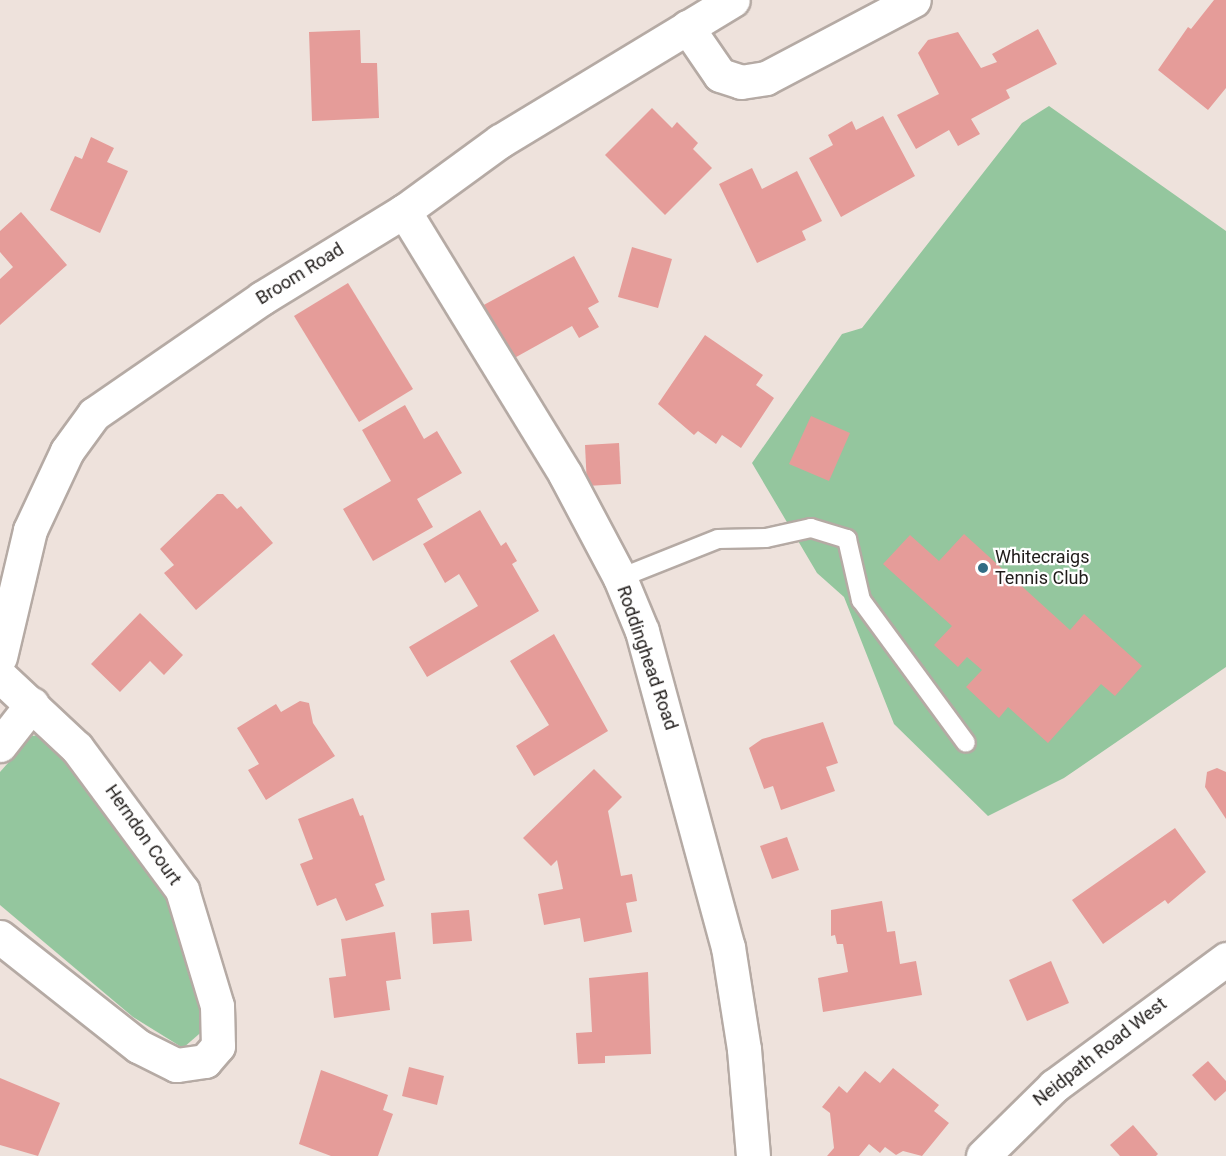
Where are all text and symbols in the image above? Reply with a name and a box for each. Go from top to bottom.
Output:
street label: Broom Road [252,239,348,309]
place label: Whitecraigs Tennis Club [995,547,1089,590]
marker: Whitecraigs Tennis Club [976,561,990,575]
street label: Roddinghead Road [612,583,682,733]
street label: Herndon Court [100,781,186,889]
street label: Neidpath Road West [1029,993,1171,1111]

